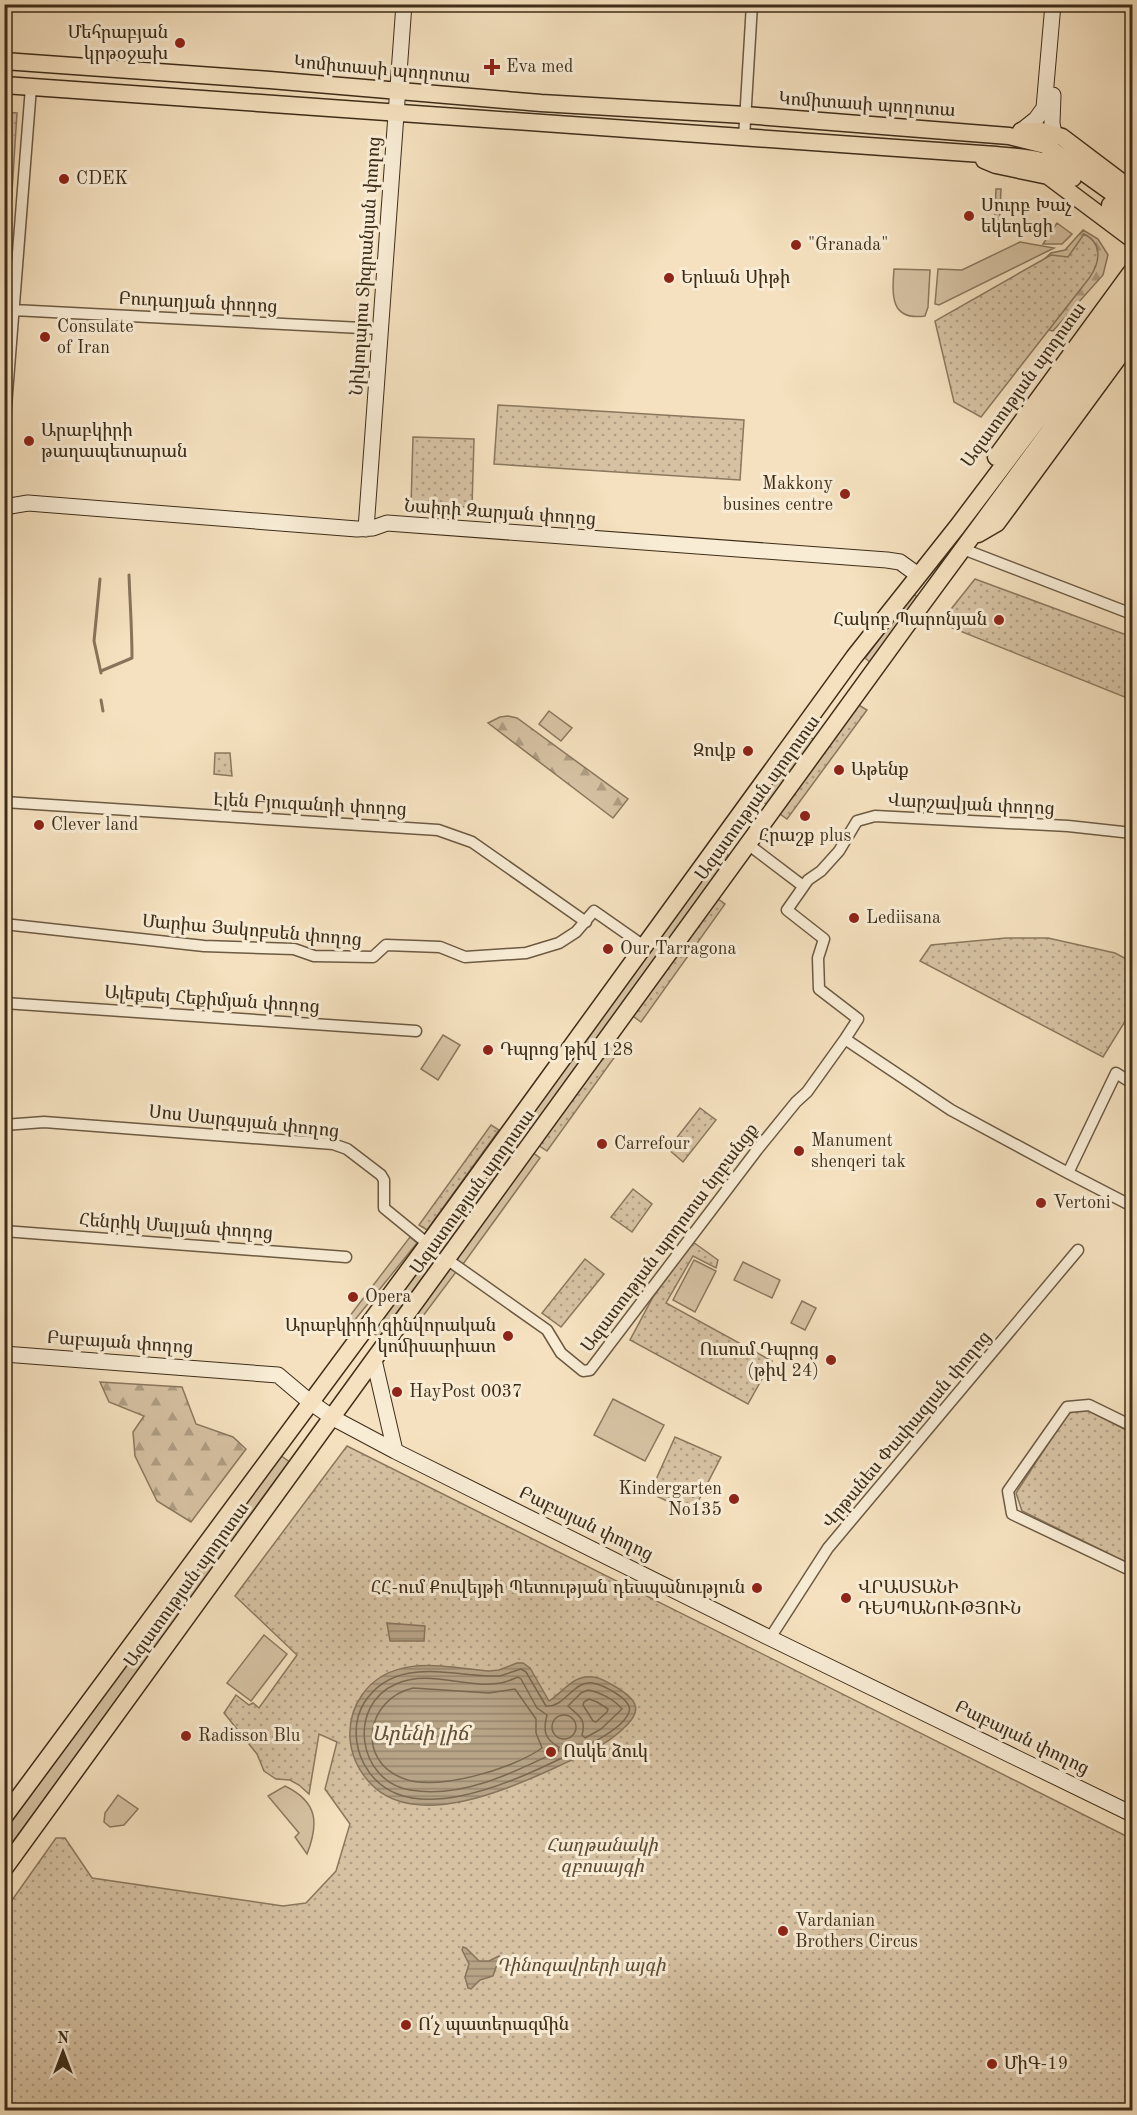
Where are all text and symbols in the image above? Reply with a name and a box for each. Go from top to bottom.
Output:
place label: Մեհրաբյան կրթօջախ [68,24,168,64]
marker: Մեհրաբյան կրթօջախ [173,36,187,50]
street label: Կոմիտասի պողոտա [293,53,471,88]
marker: Eva med [483,58,501,76]
place label: Eva med [506,58,573,76]
street label: Կոմիտասի պողոտա [778,90,956,121]
street label: Նիկողայոս Տիգրանյան փողոց [348,136,385,396]
place label: CDEK [76,170,128,188]
marker: CDEK [57,172,71,186]
place label: Սուրբ Խաչ եկեղեցի [981,197,1072,237]
marker: Սուրբ Խաչ եկեղեցի [962,209,976,223]
place label: "Granada" [808,236,888,254]
marker: "Granada" [789,238,803,252]
place label: Երևան Սիթի [681,269,790,288]
marker: Երևան Սիթի [662,271,676,285]
street label: Բուդաղյան փողոց [118,290,278,317]
street label: Ազատության պողոտա [958,299,1091,471]
place label: Consulate of Iran [57,318,133,357]
marker: Consulate of Iran [38,330,52,344]
place label: Արաբկիրի թաղապետարան [41,422,187,462]
marker: Արաբկիրի թաղապետարան [22,434,36,448]
place label: Makkony busines centre [723,475,833,514]
marker: Makkony busines centre [838,487,852,501]
street label: Նաիրի Զարյան փողոց [403,497,597,530]
place label: Հակոբ Պարոնյան [833,611,987,630]
marker: Հակոբ Պարոնյան [992,613,1006,627]
street label: Ազատության պողոտա [692,712,825,884]
place label: Զովք [693,742,736,761]
marker: Զովք [741,744,755,758]
place label: Աթենք [851,761,909,780]
marker: Աթենք [832,763,846,777]
street label: Էլեն Բյուզանդի փողոց [213,791,407,820]
street label: Վարշավյան փողոց [887,792,1055,819]
marker: Հրաշք plus [798,809,812,823]
place label: Clever land [51,816,138,834]
marker: Clever land [32,818,46,832]
place label: Հրաշք plus [759,827,851,846]
place label: Lediisana [866,909,941,927]
marker: Lediisana [847,911,861,925]
street label: Մարիա Յակոբսեն փողոց [141,912,362,951]
place label: Our Tarragona [620,940,736,958]
marker: Our Tarragona [601,942,615,956]
street label: Ալեքսեյ Հեքիմյան փողոց [104,983,320,1018]
place label: Դպրոց թիվ 128 [500,1041,633,1060]
marker: Դպրոց թիվ 128 [481,1043,495,1057]
street label: Սոս Սարգսյան փողոց [148,1103,340,1142]
street label: Ազատության պողոտա [407,1106,540,1278]
street label: Ազատության պողոտա նրբանցք [578,1120,762,1356]
place label: Manument shenqeri tak [811,1132,906,1171]
place label: Carrefour [614,1135,690,1153]
marker: Carrefour [595,1137,609,1151]
marker: Manument shenqeri tak [792,1144,806,1158]
place label: Vertoni [1053,1194,1111,1212]
marker: Vertoni [1034,1196,1048,1210]
street label: Հենրիկ Մալյան փողոց [78,1211,274,1244]
place label: Opera [365,1288,412,1306]
marker: Opera [346,1290,360,1304]
place label: Արաբկիրի զինվորական կոմիսարիատ [285,1317,496,1357]
street label: Վրթանես Փափազյան փողոց [819,1328,995,1533]
street label: Բաբայան փողոց [46,1329,194,1358]
marker: Արաբկիրի զինվորական կոմիսարիատ [501,1329,515,1343]
place label: Ուսում Դպրոց (թիվ 24) [699,1341,819,1381]
marker: Ուսում Դպրոց (թիվ 24) [824,1353,838,1367]
place label: HayPost 0037 [409,1383,522,1401]
marker: HayPost 0037 [390,1385,404,1399]
place label: Kindergarten No135 [618,1480,722,1519]
street label: Բաբայան փողոց [516,1484,656,1565]
marker: Kindergarten No135 [727,1492,741,1506]
street label: Ազատության պողոտա [121,1499,254,1671]
place label: ՀՀ-ում Քուվեյթի Պետության դեսպանություն [371,1579,745,1598]
place label: ՎՐԱՍՏԱՆԻ ԴԵՍՊԱՆՈՒԹՅՈՒՆ [858,1579,1021,1618]
marker: ՀՀ-ում Քուվեյթի Պետության դեսպանություն [750,1581,764,1595]
marker: ՎՐԱՍՏԱՆԻ ԴԵՍՊԱՆՈՒԹՅՈՒՆ [839,1591,853,1605]
street label: Բաբայան փողոց [952,1698,1092,1779]
water label: Արենի լիճ [372,1724,473,1746]
place label: Radisson Blu [198,1727,301,1745]
marker: Radisson Blu [179,1729,193,1743]
place label: Ոսկե ձուկ [563,1743,648,1762]
marker: Ոսկե ձուկ [544,1745,558,1759]
park label: Հաղթանակի զբոսայգի [546,1837,658,1877]
place label: Vardanian Brothers Circus [795,1912,918,1951]
marker: Vardanian Brothers Circus [776,1924,790,1938]
park label: Դինոզավրերի այգի [497,1957,666,1976]
place label: Ո՛չ պատերազմին [418,2015,569,2035]
marker: Ո՛չ պատերազմին [399,2018,413,2032]
north arrow [33,2022,93,2082]
text: N [57,2031,70,2047]
place label: ՄիԳ-19 [1004,2055,1068,2074]
marker: ՄիԳ-19 [985,2057,999,2071]

